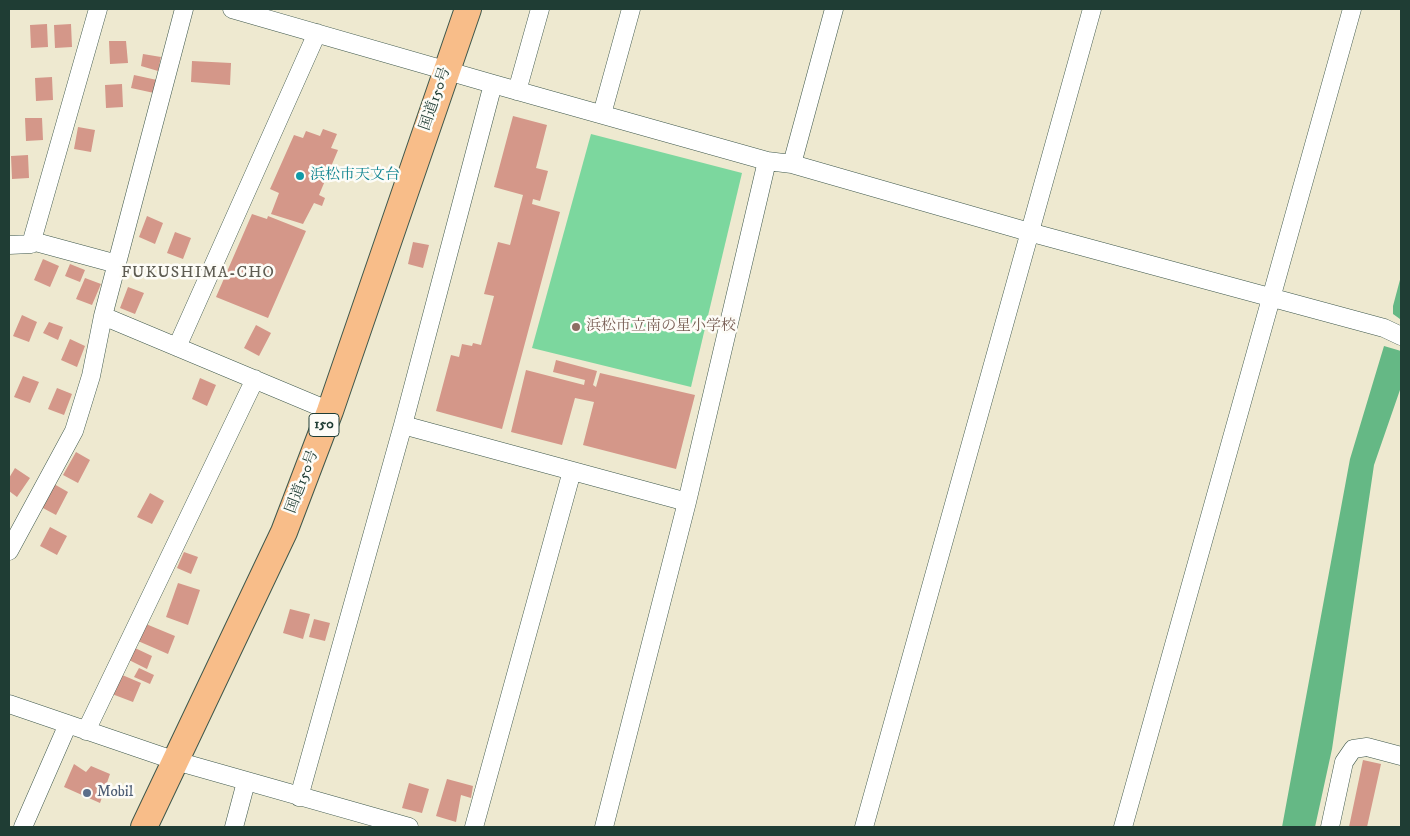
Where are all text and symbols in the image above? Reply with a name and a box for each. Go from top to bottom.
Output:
street label: 国道150号 [417,65,455,133]
place label: 浜松市天文台 [310,167,400,185]
marker: 浜松市天文台 [294,170,306,182]
district label: FUKUSHIMA-CHO [120,264,276,284]
place label: 浜松市立南の星小学校 [586,318,736,336]
marker: 浜松市立南の星小学校 [570,321,582,333]
road number: 150 [309,414,339,436]
street label: 国道150号 [283,448,323,516]
place label: Mobil [97,784,133,802]
marker: Mobil [81,787,93,799]

